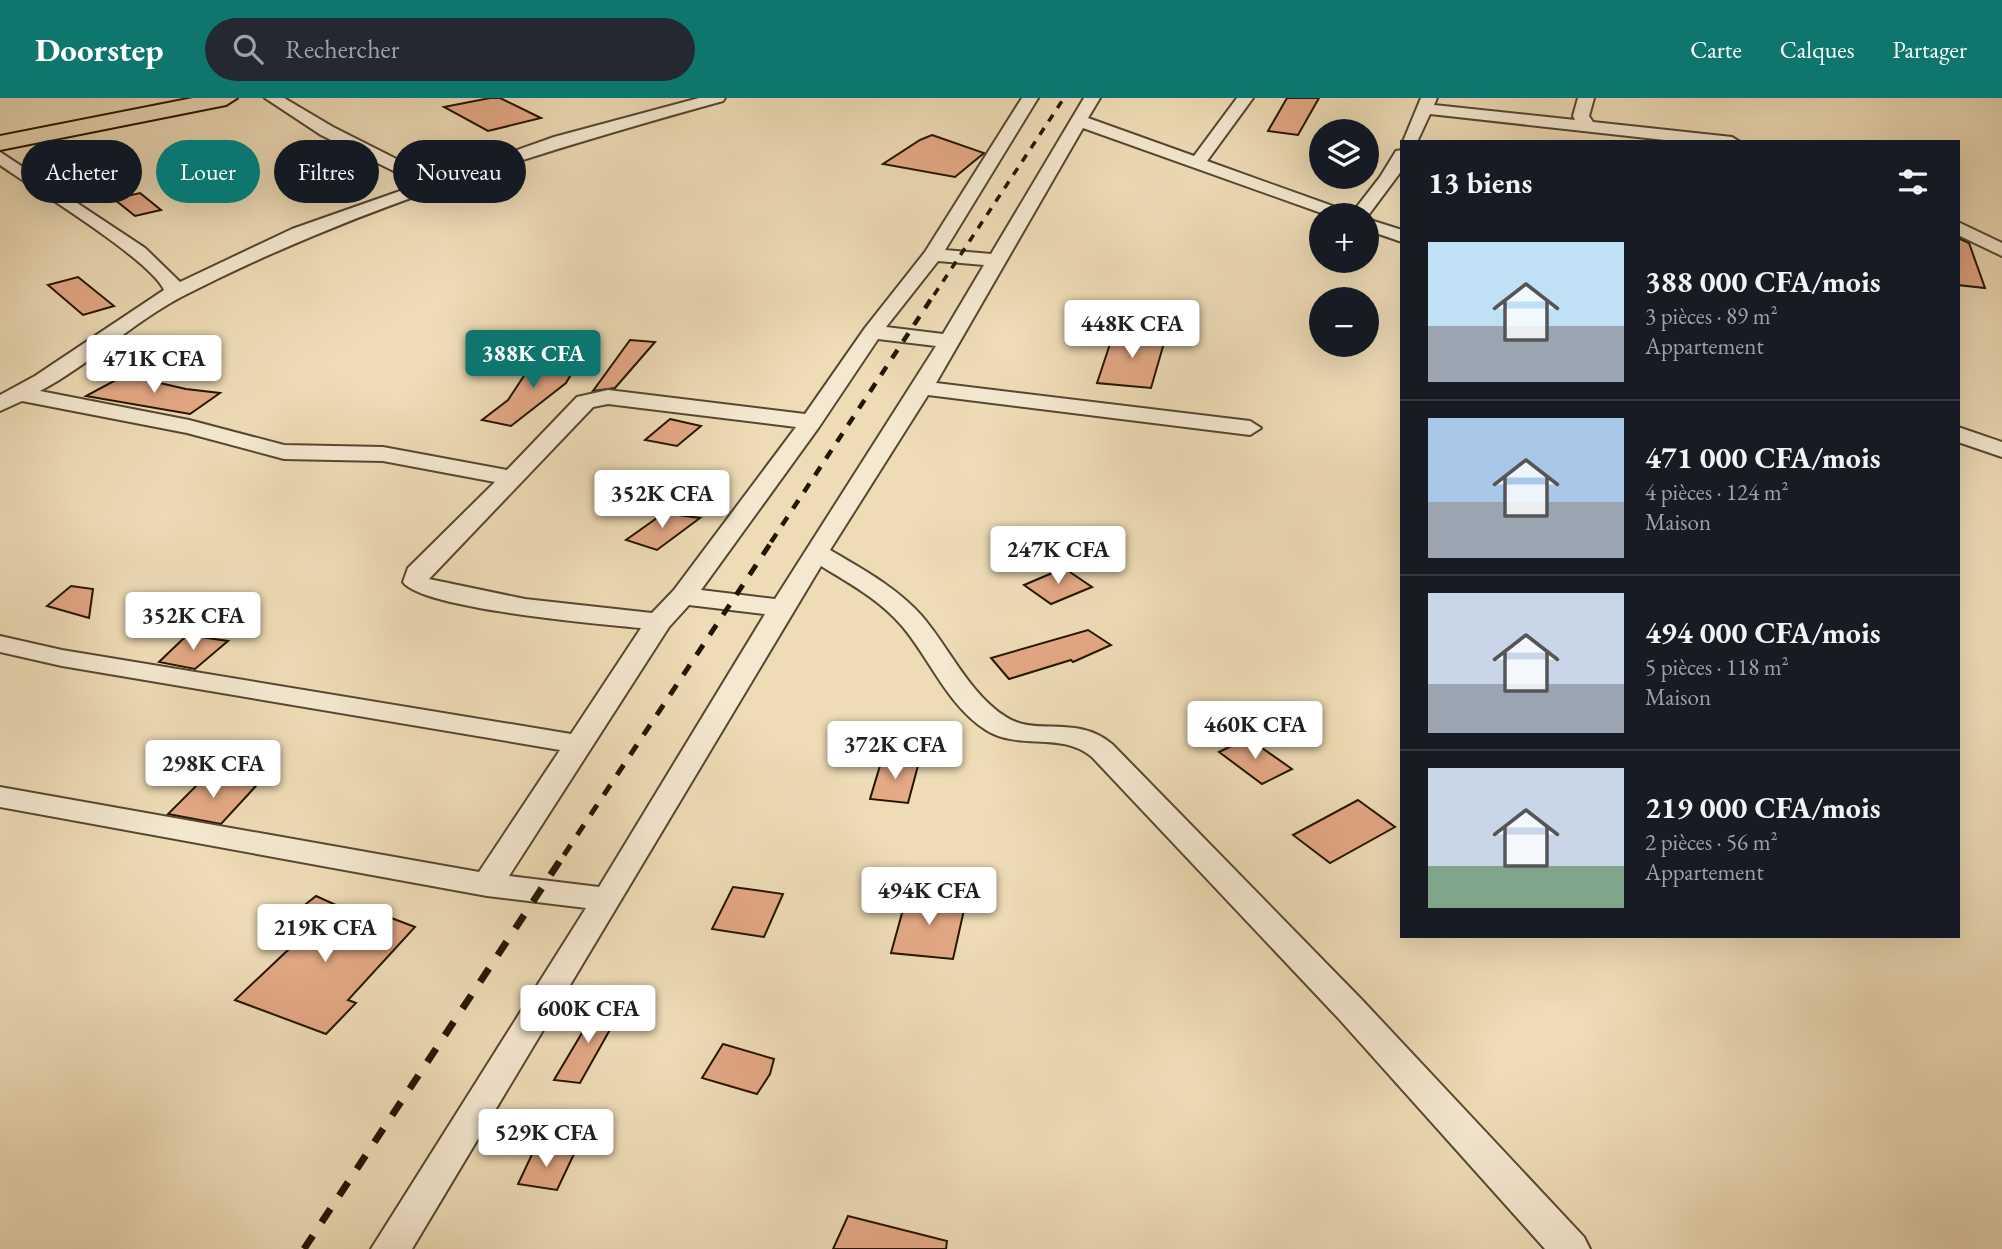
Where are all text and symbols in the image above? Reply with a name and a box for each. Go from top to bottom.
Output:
search box [205,18,695,81]
text: Doorstep [35,28,163,71]
icon: search [229,30,267,68]
text: Rechercher [285,32,399,66]
text: Carte [1690,34,1742,65]
text: Calques [1780,34,1854,65]
text: Partager [1892,34,1967,65]
map controls [1309,119,1379,357]
button: layers [1309,119,1379,189]
chip: Acheter [21,140,142,203]
chip: Louer [156,140,260,203]
chip: Filtres [274,140,379,203]
chip: Nouveau [393,140,526,203]
text: 13 biens [1428,163,1532,202]
icon: filters [1894,163,1932,201]
button: + [1309,203,1379,273]
text: 388 000 CFA/mois [1645,262,1881,301]
icon: home [1484,270,1568,354]
button: − [1309,287,1379,357]
pin: 448K CFA [1060,300,1204,360]
text: 3 pièces · 89 m² [1645,301,1778,331]
text: 448K CFA [1080,308,1184,338]
pin: 388K CFA [461,330,605,390]
text: Appartement [1645,331,1764,361]
pin: 471K CFA [82,336,226,395]
text: 388K CFA [481,338,585,368]
text: 471K CFA [102,343,206,373]
text: 471 000 CFA/mois [1645,438,1881,477]
icon: home [1484,446,1568,530]
pin: 352K CFA [590,470,734,530]
text: 4 pièces · 124 m² [1645,477,1789,507]
text: 352K CFA [610,478,714,508]
text: Maison [1645,507,1711,537]
pin: 247K CFA [986,526,1130,586]
text: 247K CFA [1006,534,1110,564]
pin: 352K CFA [121,592,265,652]
text: 352K CFA [141,600,245,630]
text: 494 000 CFA/mois [1645,613,1881,652]
icon: home [1484,621,1568,705]
text: 5 pièces · 118 m² [1645,652,1789,682]
text: Maison [1645,682,1711,712]
pin: 460K CFA [1183,702,1327,761]
text: 460K CFA [1203,709,1307,739]
pin: 372K CFA [823,722,967,781]
text: 372K CFA [843,729,947,759]
pin: 298K CFA [141,740,285,800]
text: 298K CFA [161,748,265,778]
text: 219 000 CFA/mois [1645,788,1881,827]
icon: home [1484,796,1568,880]
text: 2 pièces · 56 m² [1645,827,1778,857]
text: Appartement [1645,857,1764,887]
pin: 494K CFA [857,868,1001,927]
text: 494K CFA [877,875,981,905]
pin: 219K CFA [253,904,397,964]
text: 219K CFA [273,912,377,942]
pin: 600K CFA [516,986,660,1045]
text: 600K CFA [536,993,640,1023]
pin: 529K CFA [474,1110,618,1169]
text: 529K CFA [494,1117,598,1147]

